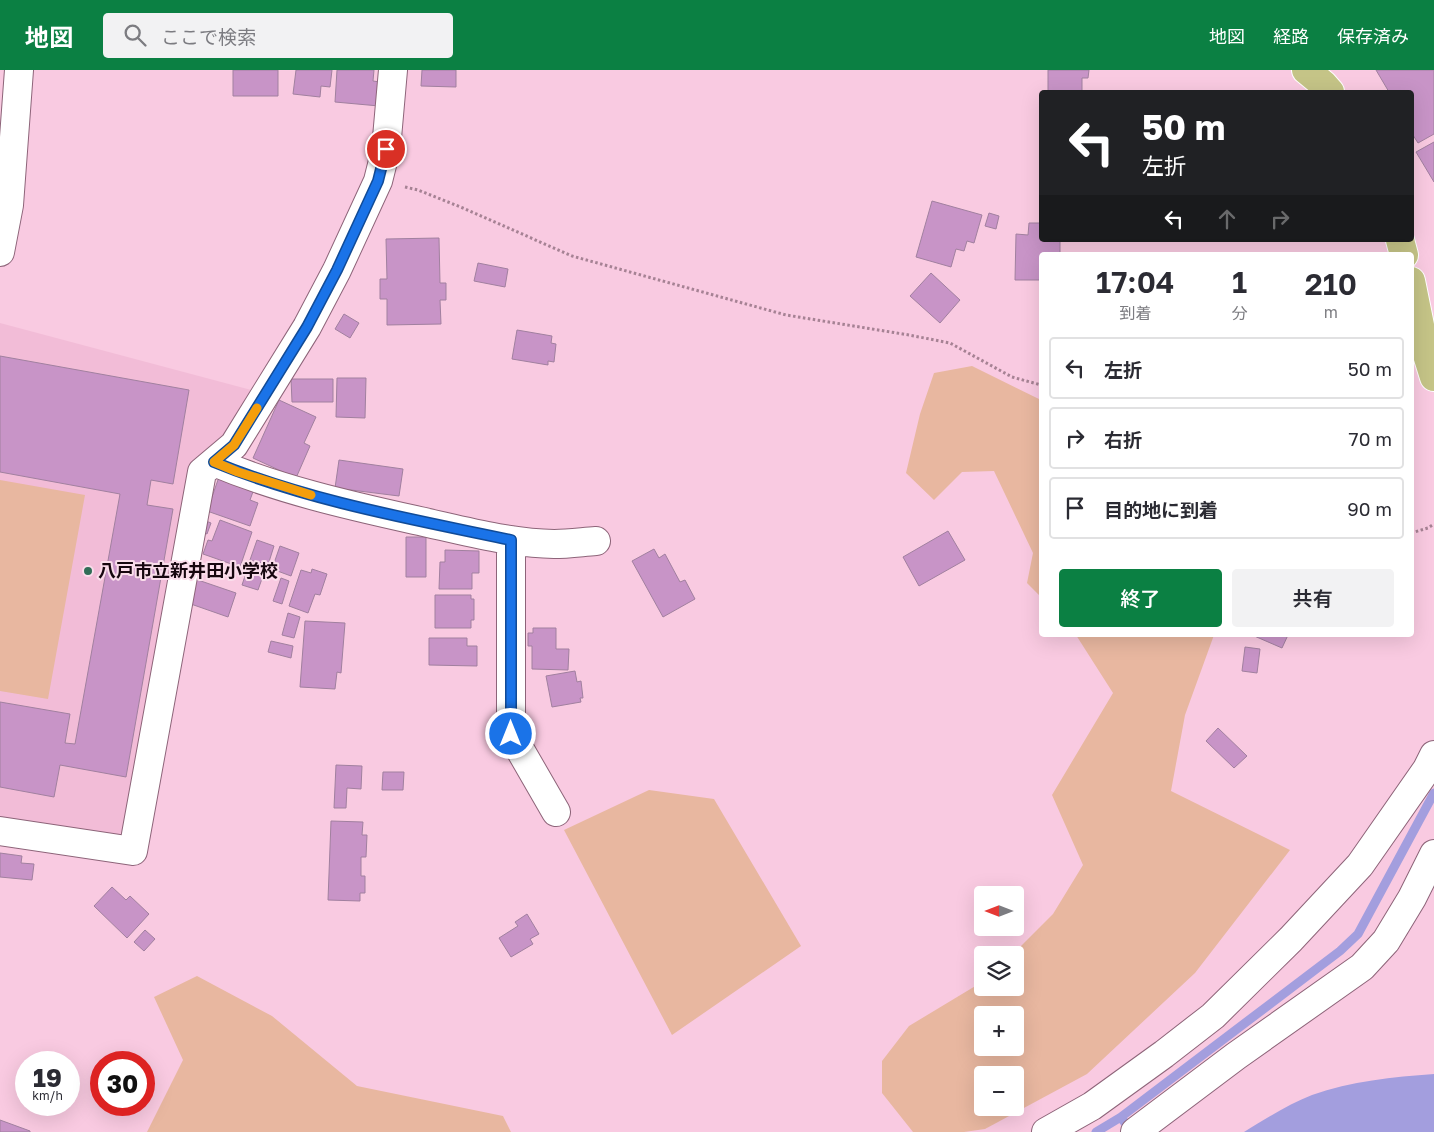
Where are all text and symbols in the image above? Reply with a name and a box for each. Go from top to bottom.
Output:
search box [103,13,453,58]
icon: search [121,21,149,49]
text: 地図 [25,22,73,51]
text: ここで検索 [161,25,256,48]
text: 地図 [1209,25,1245,47]
text: 経路 [1273,25,1309,47]
text: 保存済み [1337,25,1409,47]
text: 50 m [1142,106,1225,148]
icon: left [1059,110,1124,175]
pin [365,128,407,170]
icon: arrive [372,135,400,163]
text: 左折 [1142,152,1186,179]
icon: left [1160,205,1188,233]
icon: ahead [1213,205,1241,233]
icon: right [1266,205,1294,233]
text: 17:04 [1096,264,1175,300]
text: 1 [1232,264,1247,300]
text: 210 [1305,266,1357,302]
text: m [1324,302,1338,322]
text: 到着 [1119,303,1151,323]
text: 分 [1232,303,1248,323]
icon: left [1061,354,1089,382]
text: 50 m [1348,357,1392,380]
text: 左折 [1104,358,1142,381]
icon: right [1061,424,1089,452]
text: 70 m [1349,427,1392,450]
text: 右折 [1104,428,1142,451]
icon: arrive [1061,494,1089,522]
text: 90 m [1347,497,1392,520]
text: 目的地に到着 [1104,498,1218,521]
place label: 八戸市立新井田小学校 [98,559,278,581]
marker: 八戸市立新井田小学校 [82,565,94,577]
button: 終了 [1059,569,1222,627]
button: 共有 [1232,569,1394,627]
position arrow [484,707,536,759]
north arrow [974,886,1024,936]
map controls [974,886,1024,1116]
button: layers [974,946,1024,996]
button: + [974,1006,1024,1056]
speed limit sign: 30 [90,1051,155,1116]
text: 19 [33,1062,62,1093]
button: − [974,1066,1024,1116]
text: km/h [32,1088,63,1103]

